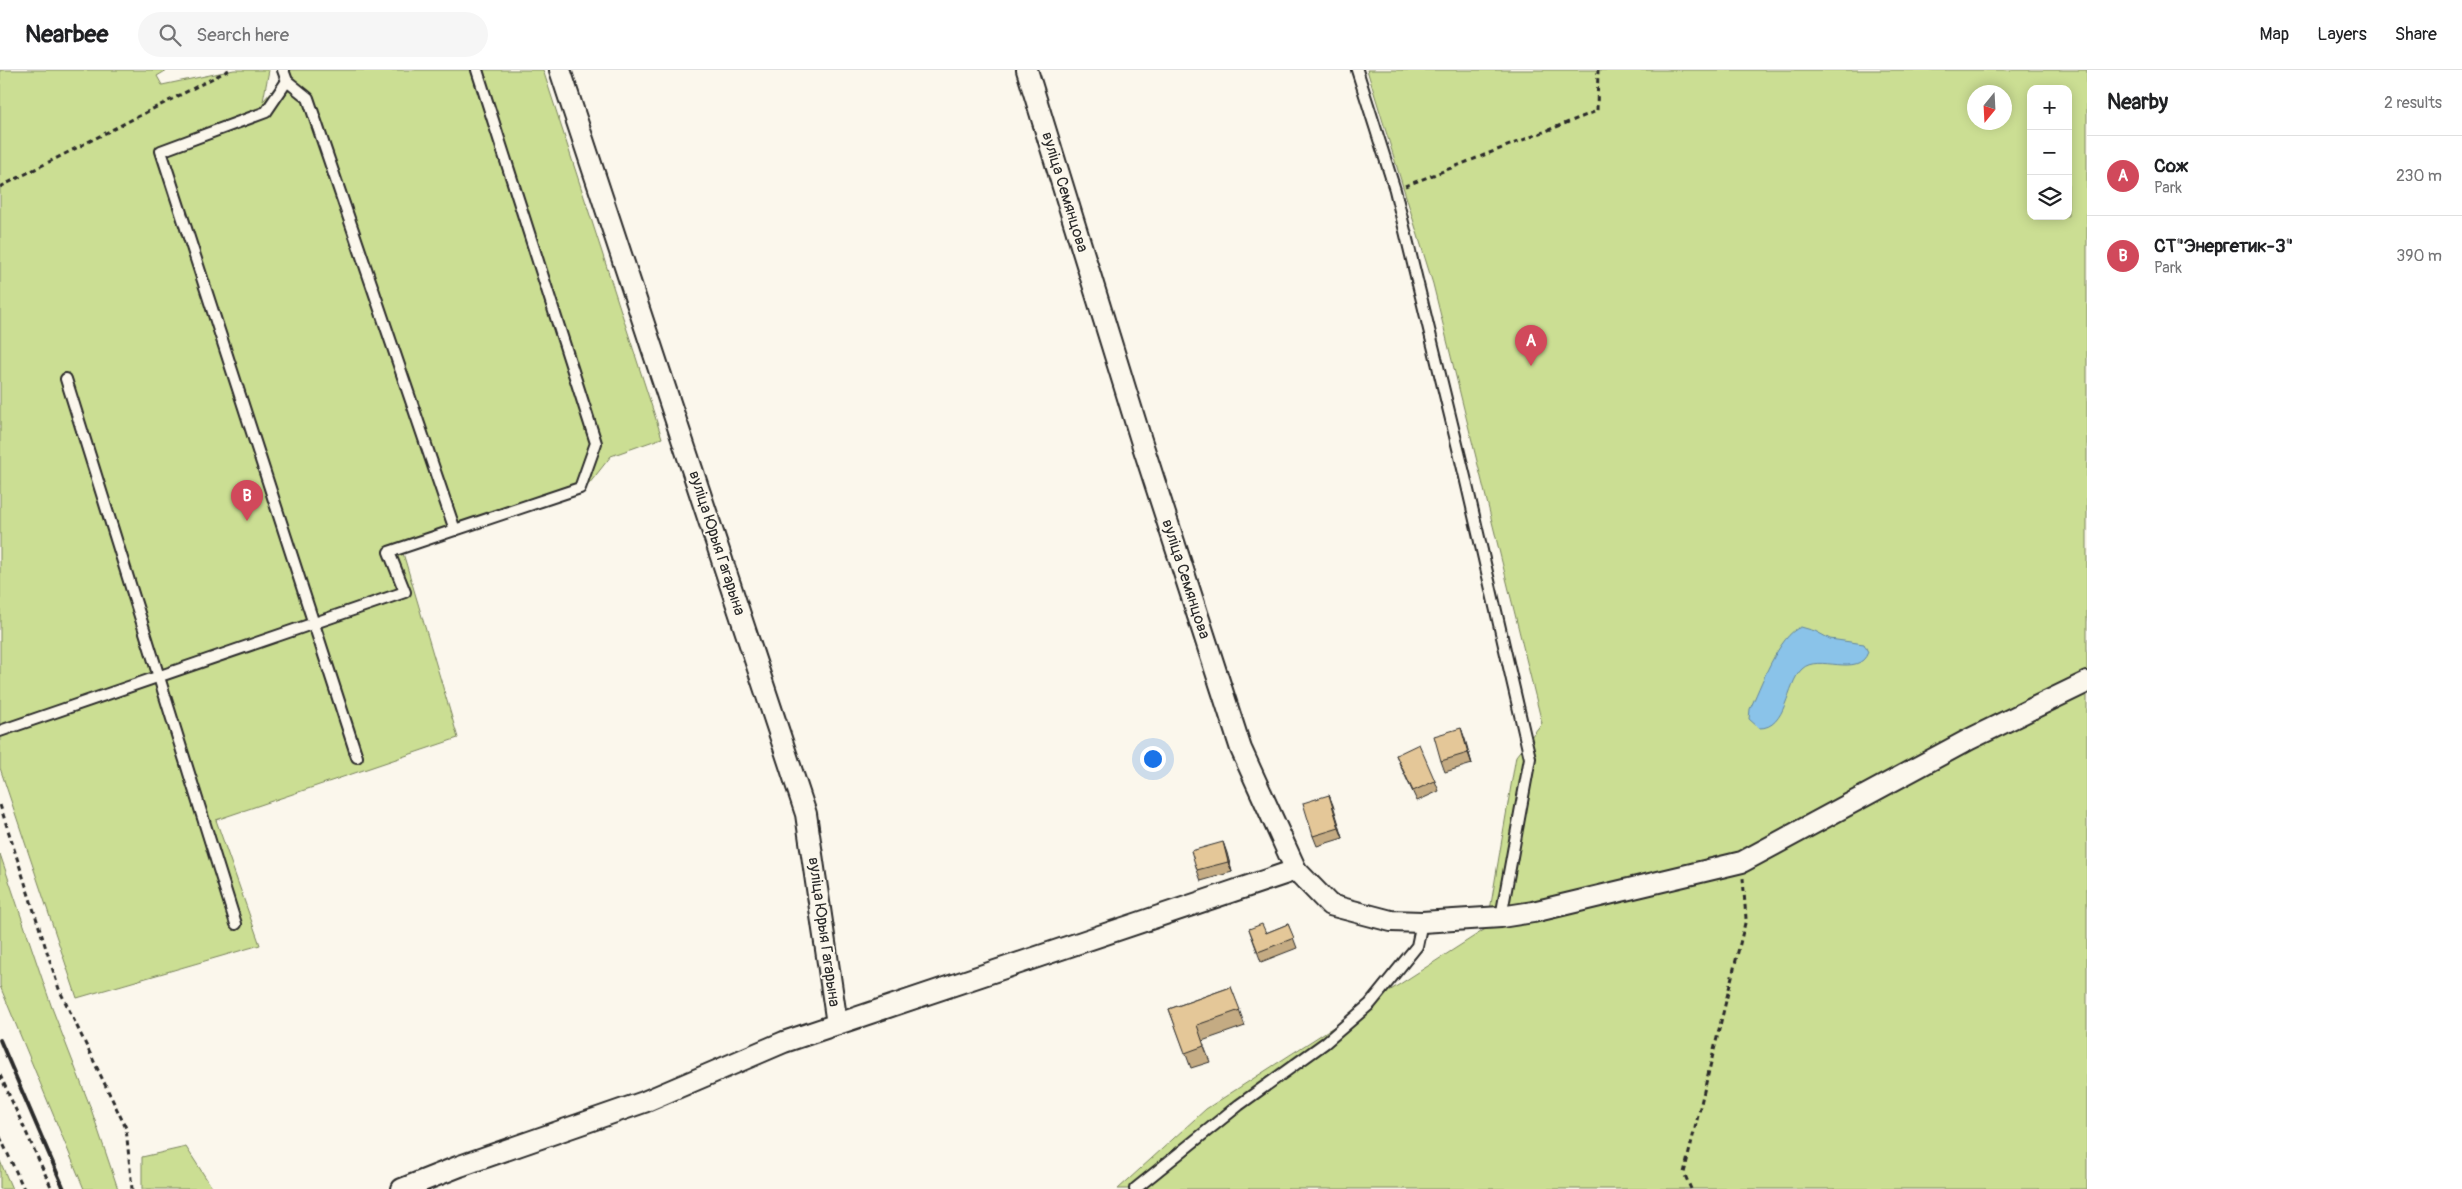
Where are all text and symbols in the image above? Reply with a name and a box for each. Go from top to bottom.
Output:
search box [138,12,488,57]
text: Nearbee [25,20,108,49]
icon: search [156,21,184,49]
text: Search here [196,23,289,47]
text: Map [2260,23,2289,46]
text: Layers [2317,23,2367,46]
text: Share [2395,23,2437,46]
north arrow [1967,85,2012,130]
map controls [2027,85,2072,220]
button: + [2027,85,2072,130]
text: Nearby [2107,89,2168,116]
text: 2 results [2384,93,2442,113]
street label: вуліца Семянцова [1037,129,1093,255]
button: − [2027,130,2072,175]
text: Сож [2154,154,2188,178]
text: A [2118,166,2128,186]
text: 230 m [2396,166,2442,186]
button: layers [2027,175,2072,220]
text: Park [2154,178,2182,198]
text: СТ"Энергетик-3" [2154,234,2293,258]
text: B [2118,246,2128,266]
text: 390 m [2396,246,2442,266]
text: Park [2154,258,2182,278]
pin: A [1515,325,1547,366]
street label: вуліца Юрыя Гагарына [684,468,750,618]
pin: B [231,480,263,521]
street label: вуліца Семянцова [1157,517,1215,641]
your location [1140,746,1166,772]
street label: вуліца Юрыя Гагарына [804,856,844,1008]

